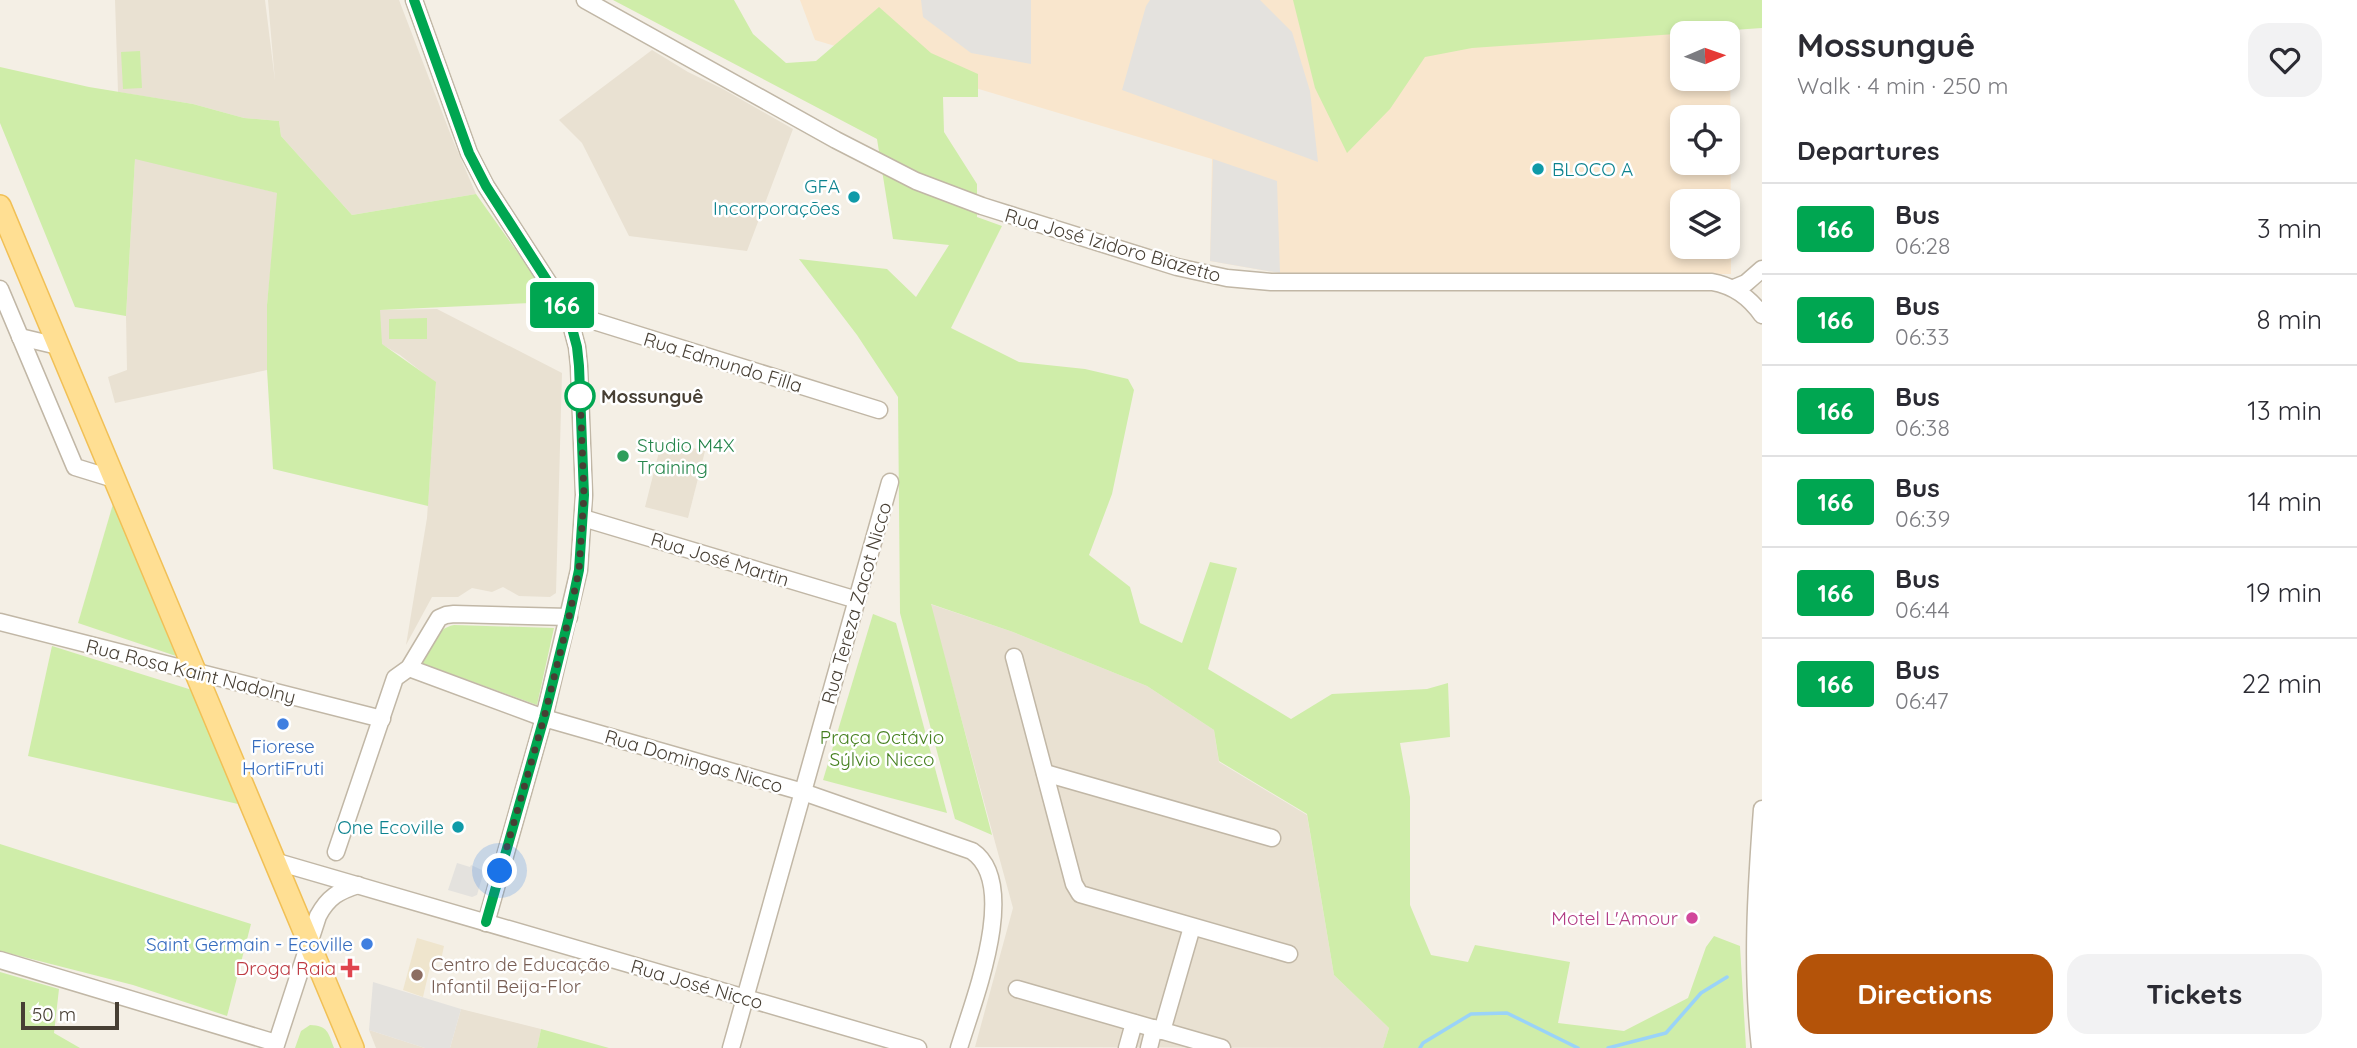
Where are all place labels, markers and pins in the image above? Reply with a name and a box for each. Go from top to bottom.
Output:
place label: BLOCO A [1552,157,1633,181]
marker: BLOCO A [1530,161,1546,177]
place label: GFA Incorporações [713,174,840,220]
marker: GFA Incorporações [846,189,862,205]
marker: Mossunguê [565,381,595,411]
place label: Mossunguê [601,384,704,408]
place label: Studio M4X Training [637,433,734,479]
marker: Studio M4X Training [615,448,631,464]
marker: Fiorese HortiFruti [275,716,291,732]
place label: Fiorese HortiFruti [242,734,324,780]
place label: One Ecoville [337,815,444,839]
marker: One Ecoville [450,819,466,835]
place label: Motel L'Amour [1551,906,1679,930]
marker: Motel L'Amour [1684,910,1700,926]
place label: Saint Germain - Ecoville [146,932,353,956]
marker: Saint Germain - Ecoville [359,936,375,952]
place label: Centro de Educação Infantil Beija-Flor [431,952,610,998]
place label: Droga Raia [236,956,336,980]
marker: Droga Raia [342,960,358,976]
marker: Centro de Educação Infantil Beija-Flor [409,967,425,983]

